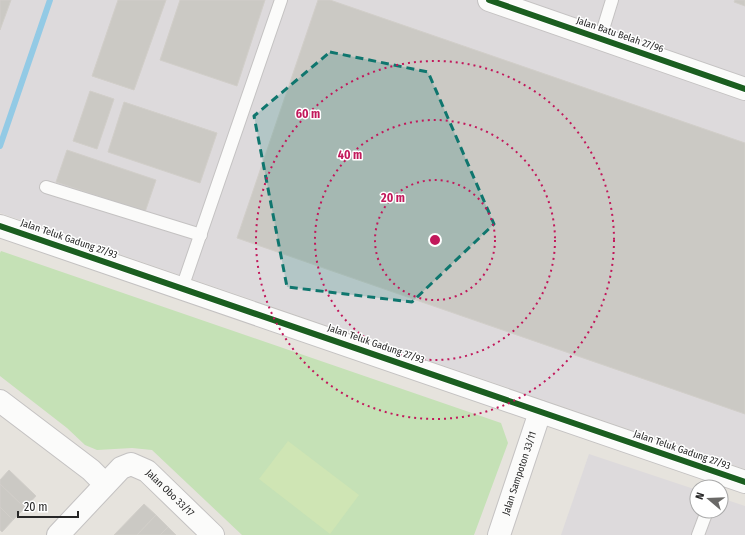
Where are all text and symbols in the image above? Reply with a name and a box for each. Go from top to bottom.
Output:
street label: Jalan Batu Belah 27/96 [575,14,665,56]
text: 60 m [296,107,320,121]
text: 40 m [338,148,362,162]
text: 20 m [380,191,405,205]
street label: Jalan Teluk Gadung 27/93 [19,217,119,261]
centre of rings [428,233,442,247]
street label: Jalan Teluk Gadung 27/93 [326,322,426,366]
street label: Jalan Teluk Gadung 27/93 [632,428,732,472]
street label: Jalan Sampoton 33/11 [500,430,539,517]
street label: Jalan Obo 33/17 [143,467,197,519]
north arrow [689,479,729,519]
text: N [693,491,707,501]
scale bar [18,493,78,519]
text: 20 m [24,500,48,514]

